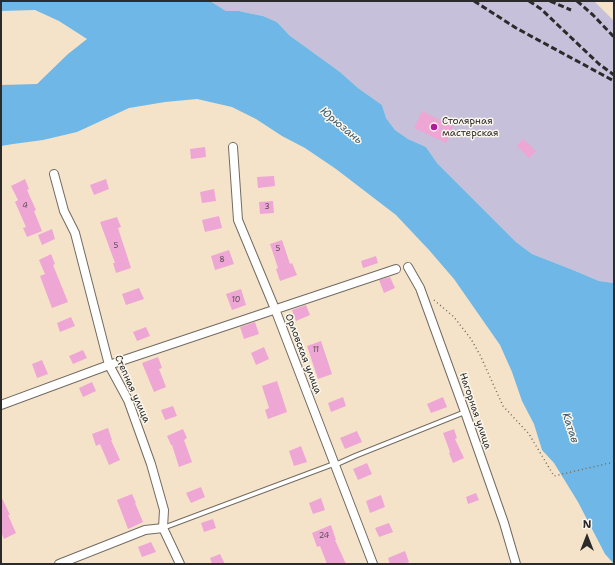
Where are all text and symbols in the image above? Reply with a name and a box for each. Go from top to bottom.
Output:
water label: Юрюзань [317,105,365,147]
place label: Столярная мастерская [442,115,499,138]
marker: Столярная мастерская [429,122,439,132]
house number: 4 [22,201,28,211]
house number: 3 [264,202,270,212]
house number: 5 [114,241,118,251]
house number: 5 [276,244,280,254]
house number: 8 [219,255,225,265]
house number: 10 [232,295,240,305]
street label: Орловская улица [282,312,324,396]
house number: 11 [313,345,319,355]
street label: Степная улица [112,353,152,425]
street label: Нагорная улица [456,371,494,451]
water label: Катав [559,411,581,445]
north arrow [567,517,607,557]
text: N [583,517,591,532]
house number: 24 [319,531,329,541]

